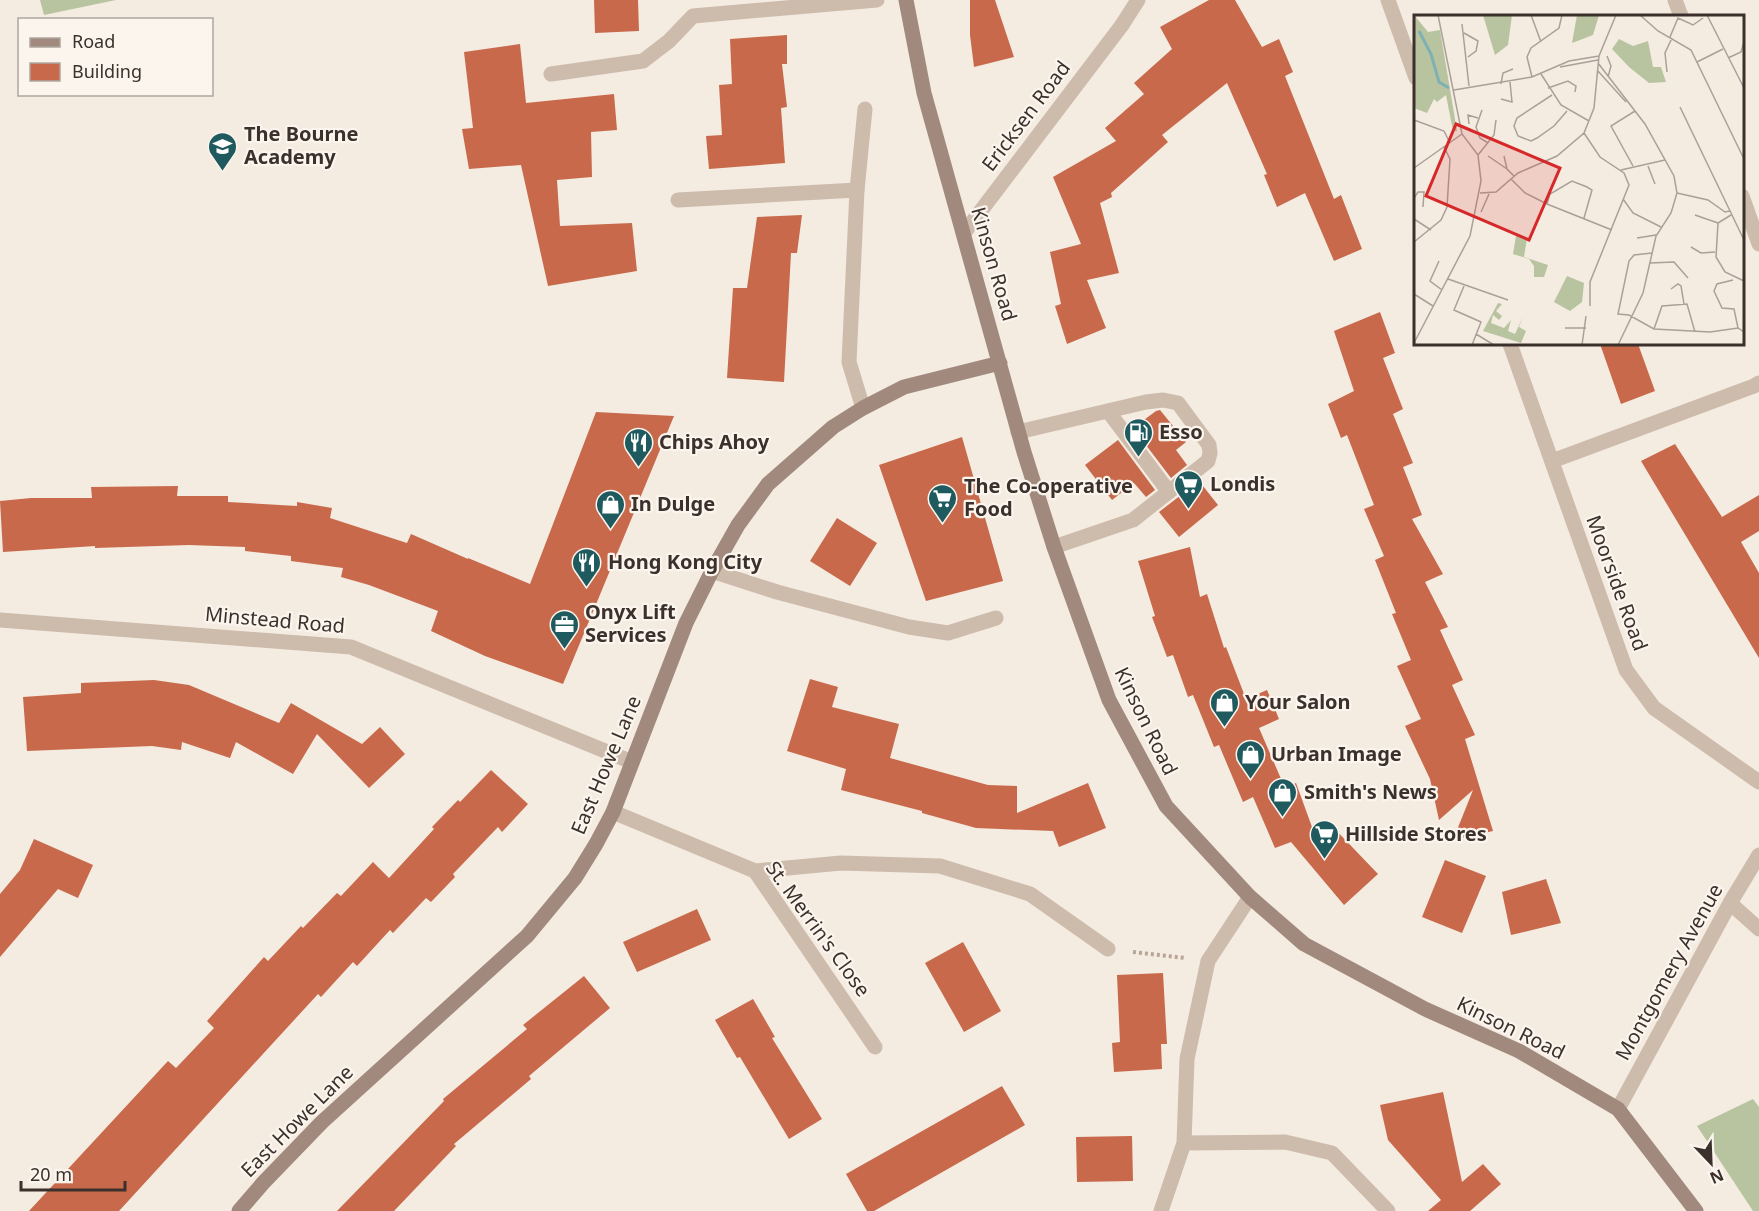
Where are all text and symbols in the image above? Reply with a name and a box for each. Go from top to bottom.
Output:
inset map [1414,15,1744,345]
legend [18,18,213,96]
text: Road [72,29,115,53]
street label: Ericksen Road [975,55,1076,176]
text: Building [72,59,142,83]
place label: The Bourne Academy [244,120,358,170]
school or university icon: The Bourne Academy [207,130,239,172]
street label: Kinson Road [965,204,1024,324]
fuel station icon: Esso [1122,416,1154,458]
place label: Esso [1159,418,1203,445]
restaurant icon: Chips Ahoy [622,426,654,468]
place label: Chips Ahoy [659,428,770,455]
supermarket icon: Londis [1173,468,1205,510]
place label: Londis [1210,470,1275,497]
place label: The Co-operative Food [964,472,1133,522]
supermarket icon: The Co-operative Food [927,482,959,524]
shop icon: In Dulge [594,488,626,530]
place label: In Dulge [631,490,715,517]
street label: Moorside Road [1580,511,1654,654]
restaurant icon: Hong Kong City [571,546,603,588]
place label: Hong Kong City [608,548,763,575]
place label: Onyx Lift Services [585,598,676,648]
street label: Minstead Road [204,600,346,639]
office icon: Onyx Lift Services [548,608,580,650]
street label: Kinson Road [1109,662,1184,779]
shop icon: Your Salon [1208,686,1240,728]
place label: Your Salon [1245,688,1351,715]
street label: East Howe Lane [564,691,647,838]
shop icon: Urban Image [1234,738,1266,780]
place label: Urban Image [1271,740,1402,767]
shop icon: Smith's News [1267,776,1299,818]
place label: Smith's News [1304,778,1437,805]
supermarket icon: Hillside Stores [1308,818,1340,860]
place label: Hillside Stores [1345,820,1487,847]
street label: St. Merrin's Close [760,855,877,1002]
street label: Montgomery Avenue [1609,879,1728,1065]
street label: Kinson Road [1453,990,1570,1065]
street label: East Howe Lane [235,1059,359,1183]
north arrow [1681,1133,1741,1193]
scale bar [21,1154,124,1192]
text: 20 m [30,1162,72,1186]
text: N [1707,1164,1727,1189]

